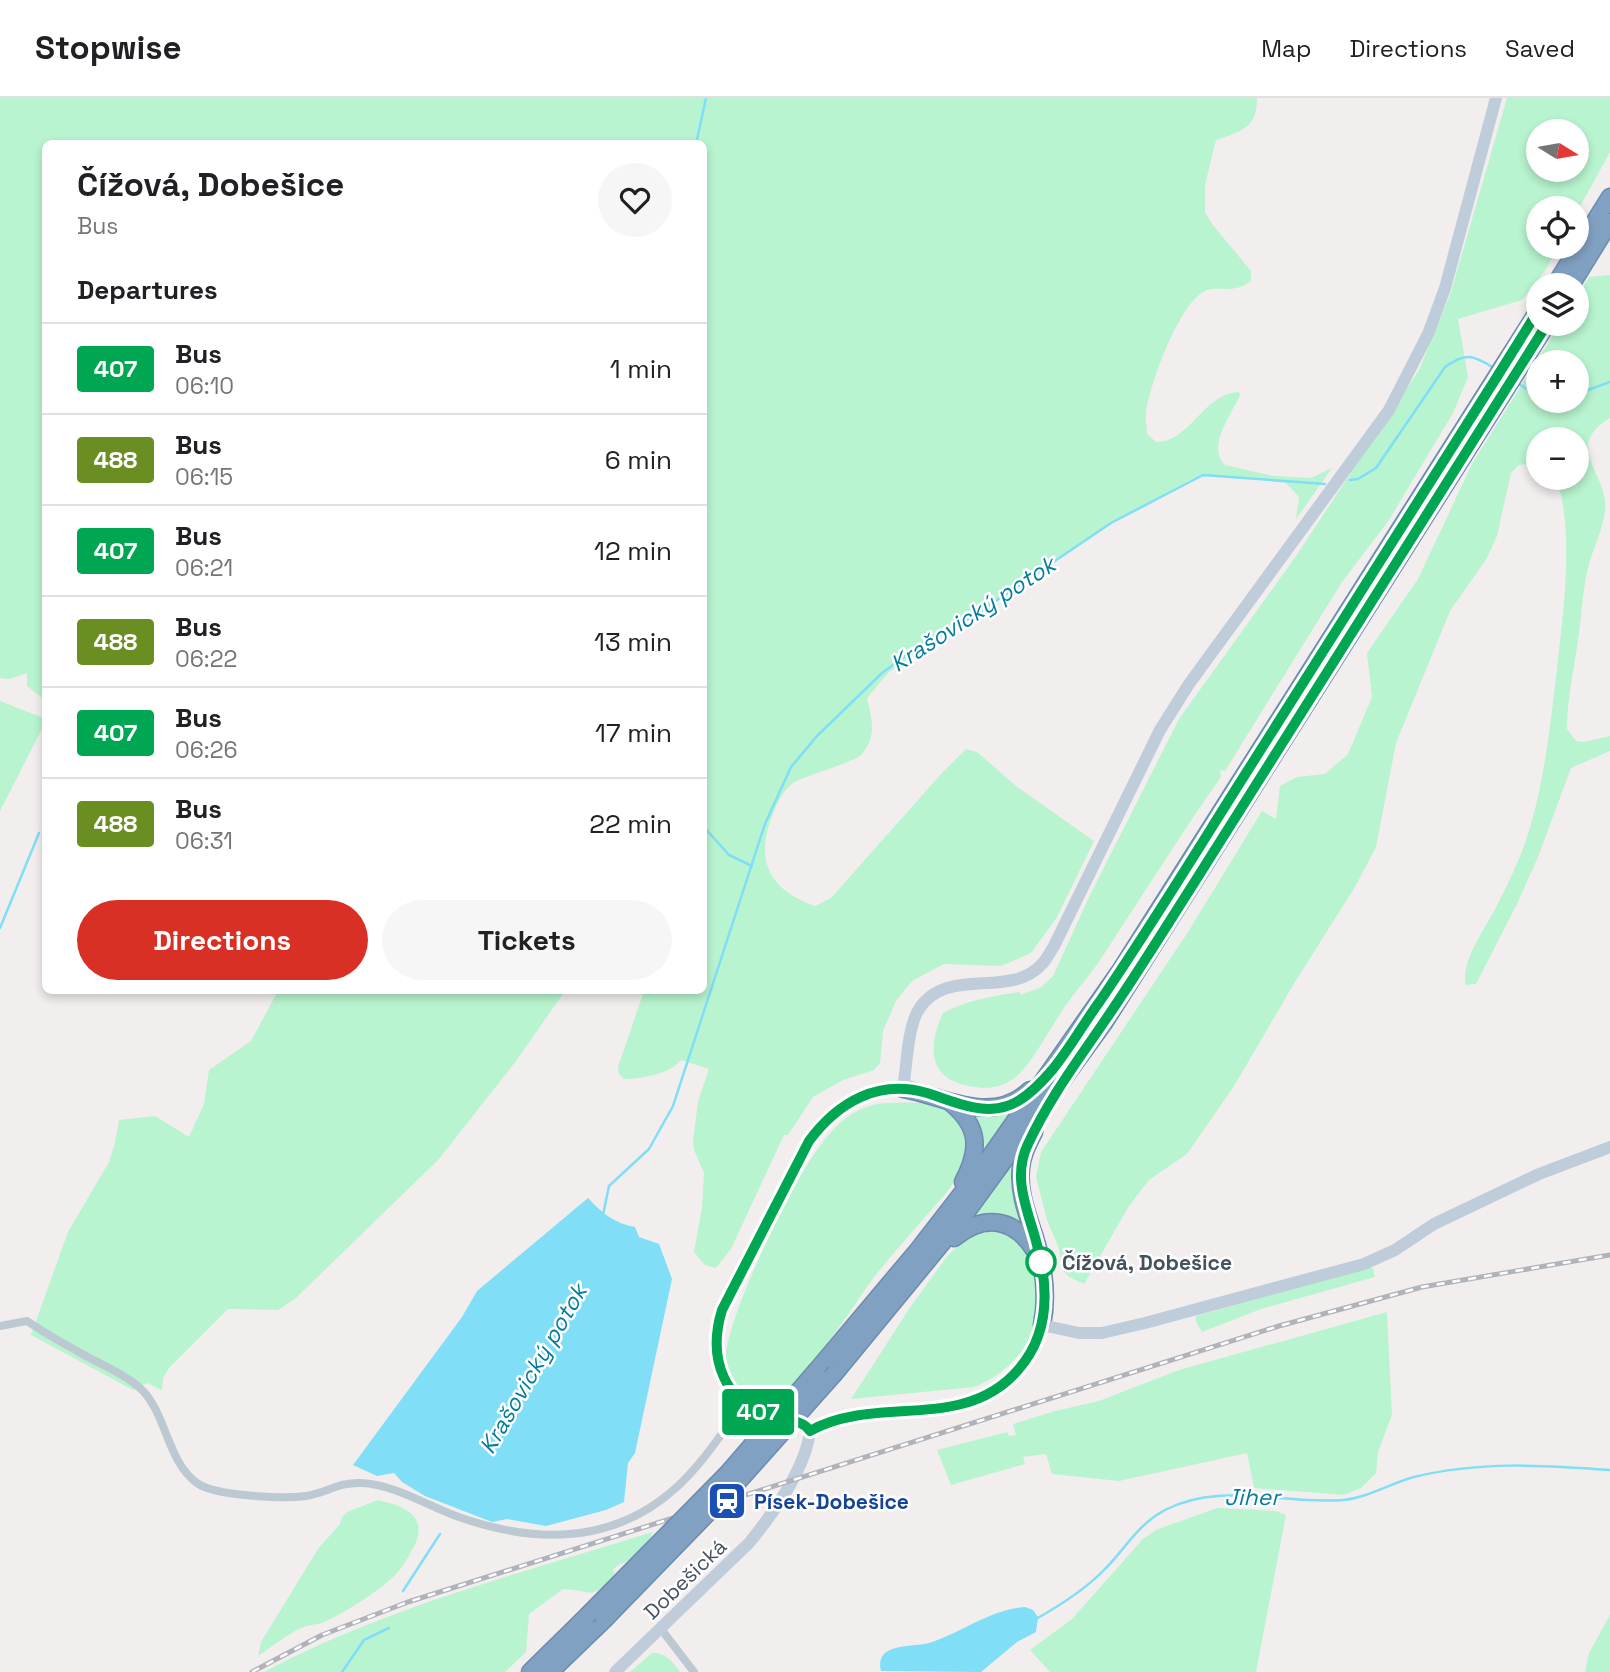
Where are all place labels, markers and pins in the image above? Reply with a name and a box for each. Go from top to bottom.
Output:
marker: Čížová, Dobešice [1026,1247,1056,1277]
place label: Čížová, Dobešice [1062,1249,1232,1276]
station icon: Písek-Dobešice [706,1480,748,1522]
place label: Písek-Dobešice [754,1488,909,1515]

